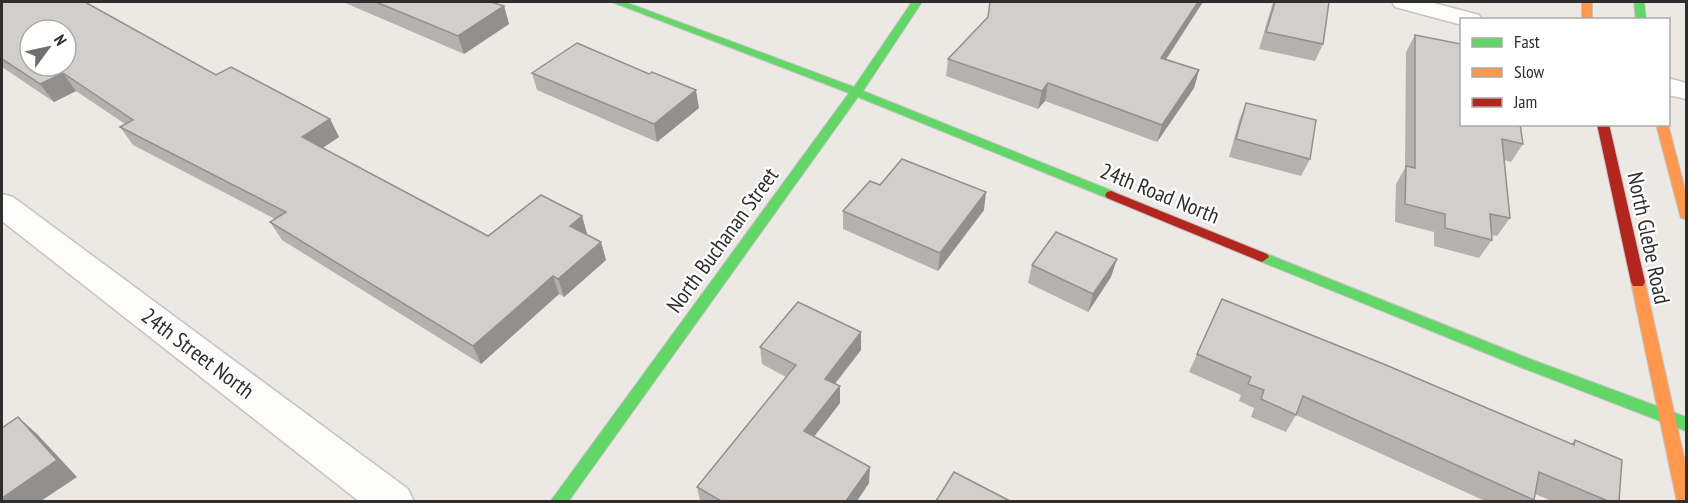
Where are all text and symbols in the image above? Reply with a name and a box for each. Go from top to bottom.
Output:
north arrow [18,18,78,78]
legend [1460,18,1670,126]
text: Fast [1514,30,1540,53]
text: N [50,31,71,49]
text: Slow [1514,60,1545,83]
text: Jam [1513,90,1537,113]
street label: 24th Road North [1096,156,1224,230]
street label: North Buchanan Street [660,162,784,318]
street label: North Glebe Road [1621,169,1677,307]
street label: 24th Street North [136,301,260,405]

